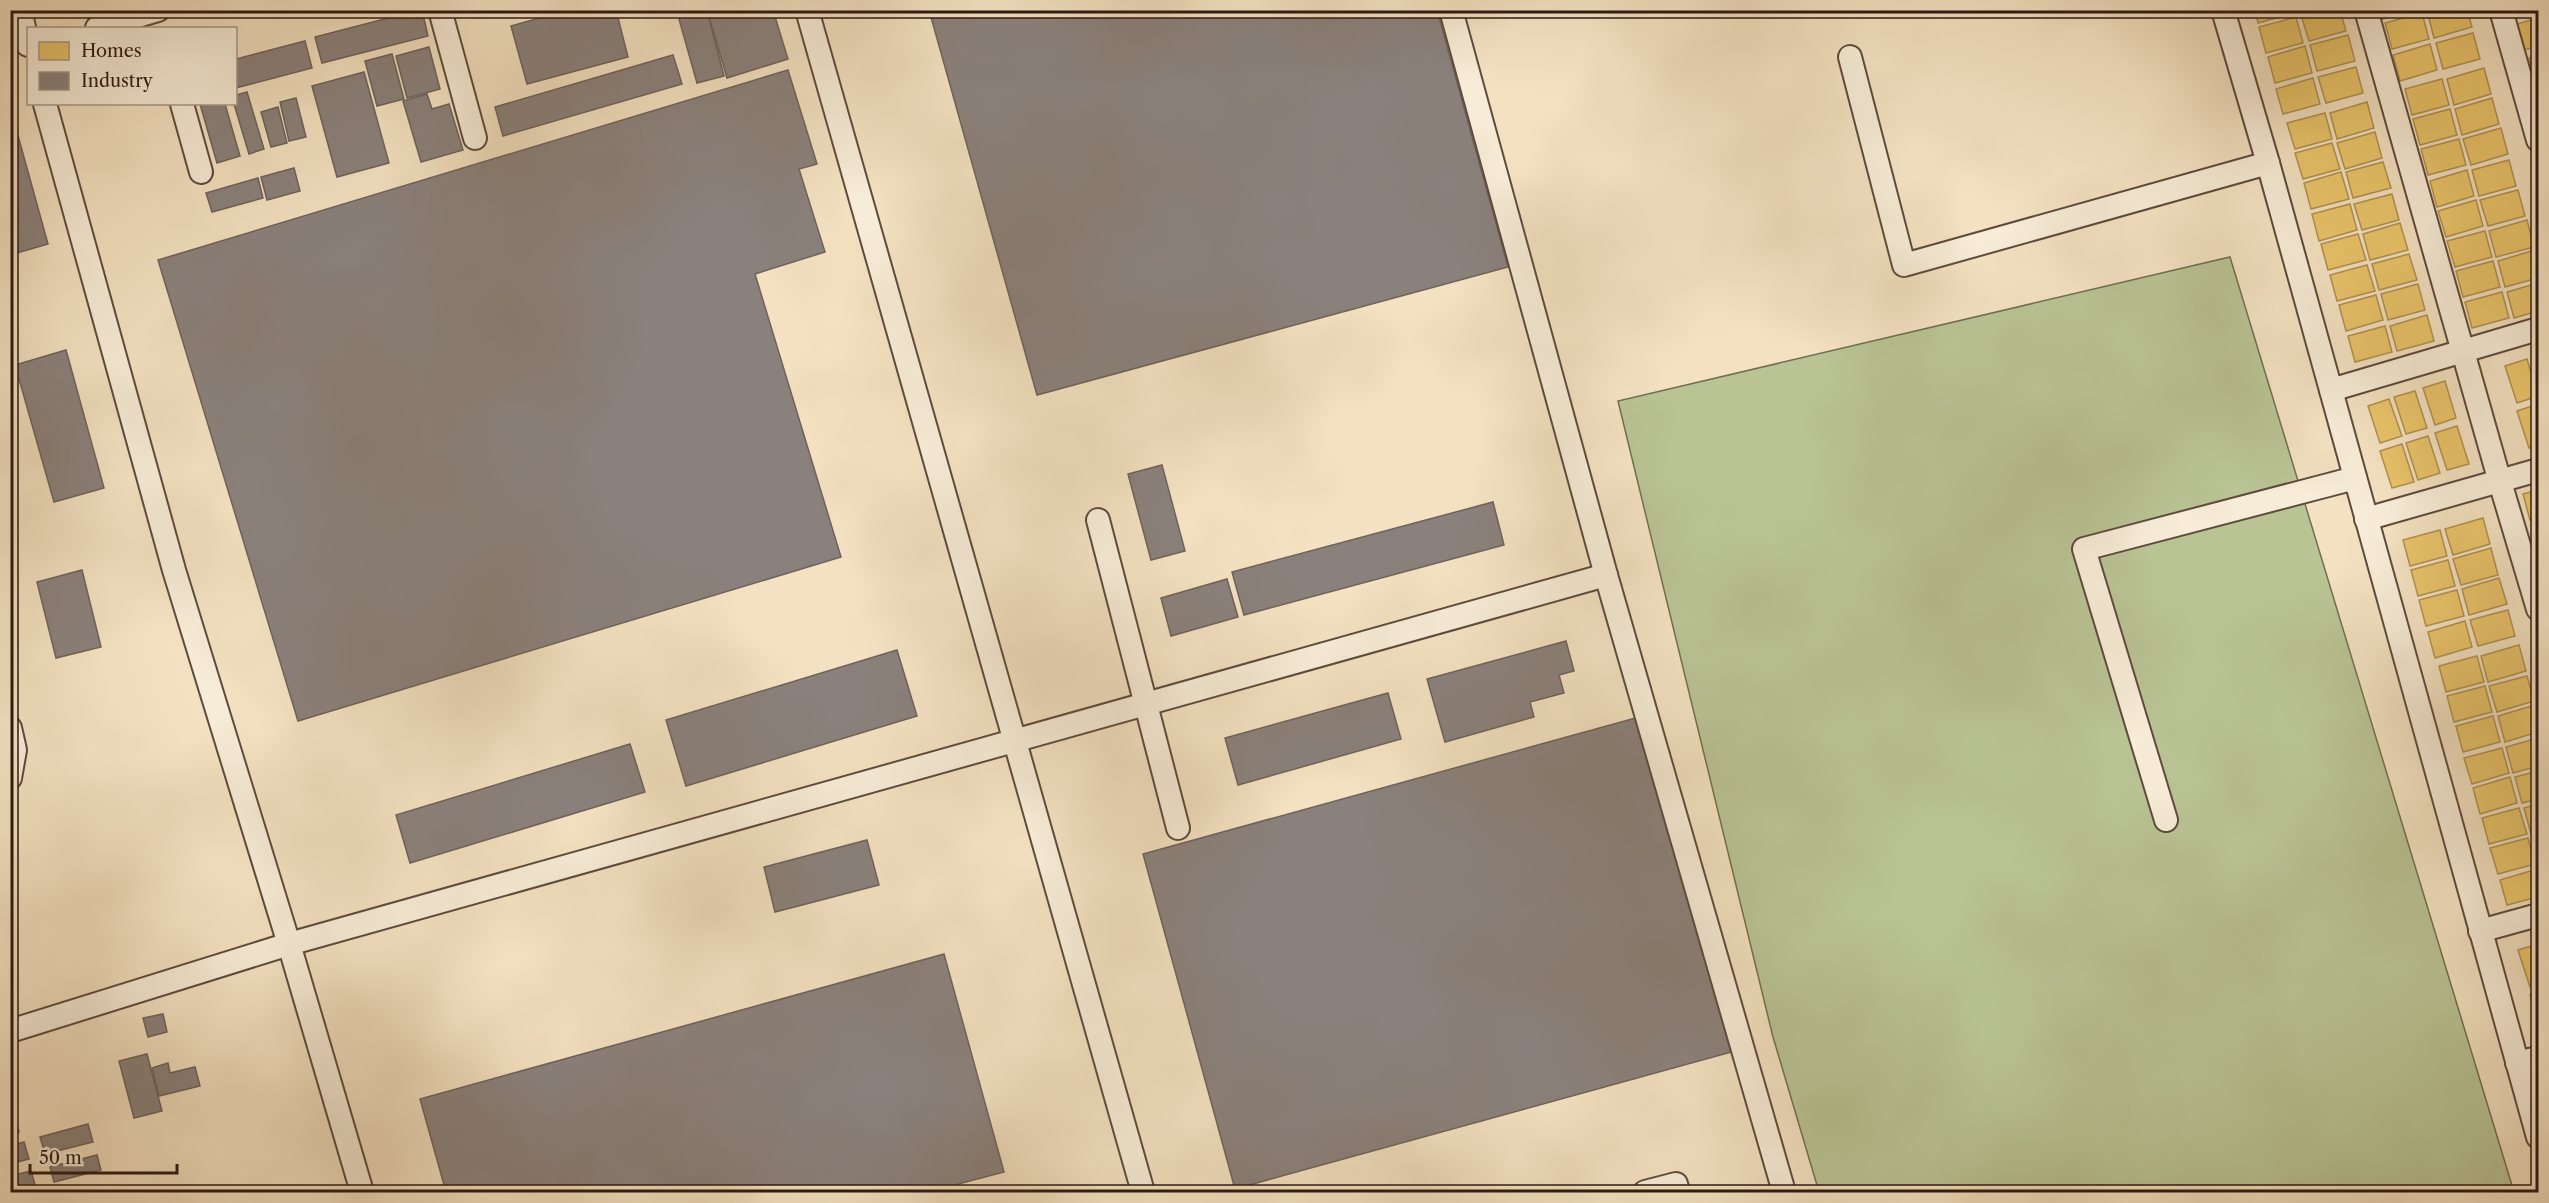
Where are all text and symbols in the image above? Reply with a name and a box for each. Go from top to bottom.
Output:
legend [27,27,237,105]
text: Homes [81,40,142,62]
text: Industry [81,70,154,92]
scale bar [30,1137,177,1175]
text: 50 m [39,1147,82,1169]

